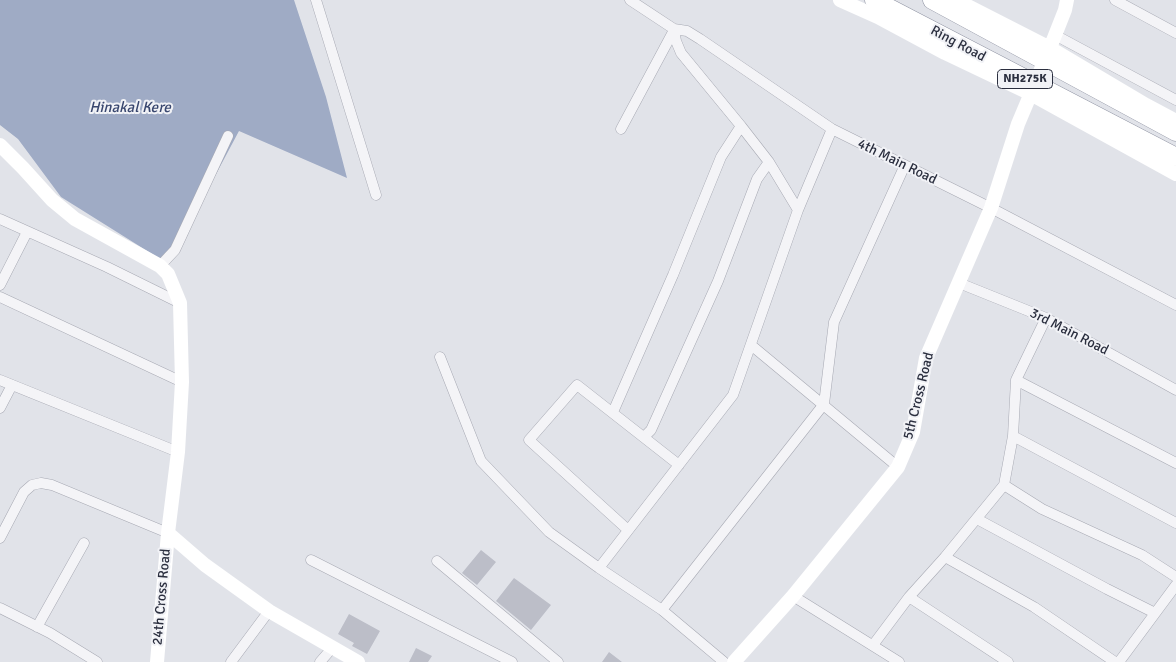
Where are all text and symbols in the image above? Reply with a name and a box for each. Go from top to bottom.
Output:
street label: Ring Road [927,22,989,66]
road number: NH275K [998,70,1052,88]
water label: Hinakal Kere [89,99,171,117]
street label: 4th Main Road [855,136,939,188]
street label: 3rd Main Road [1027,305,1111,359]
street label: 5th Cross Road [900,351,938,441]
street label: 24th Cross Road [149,548,175,646]

